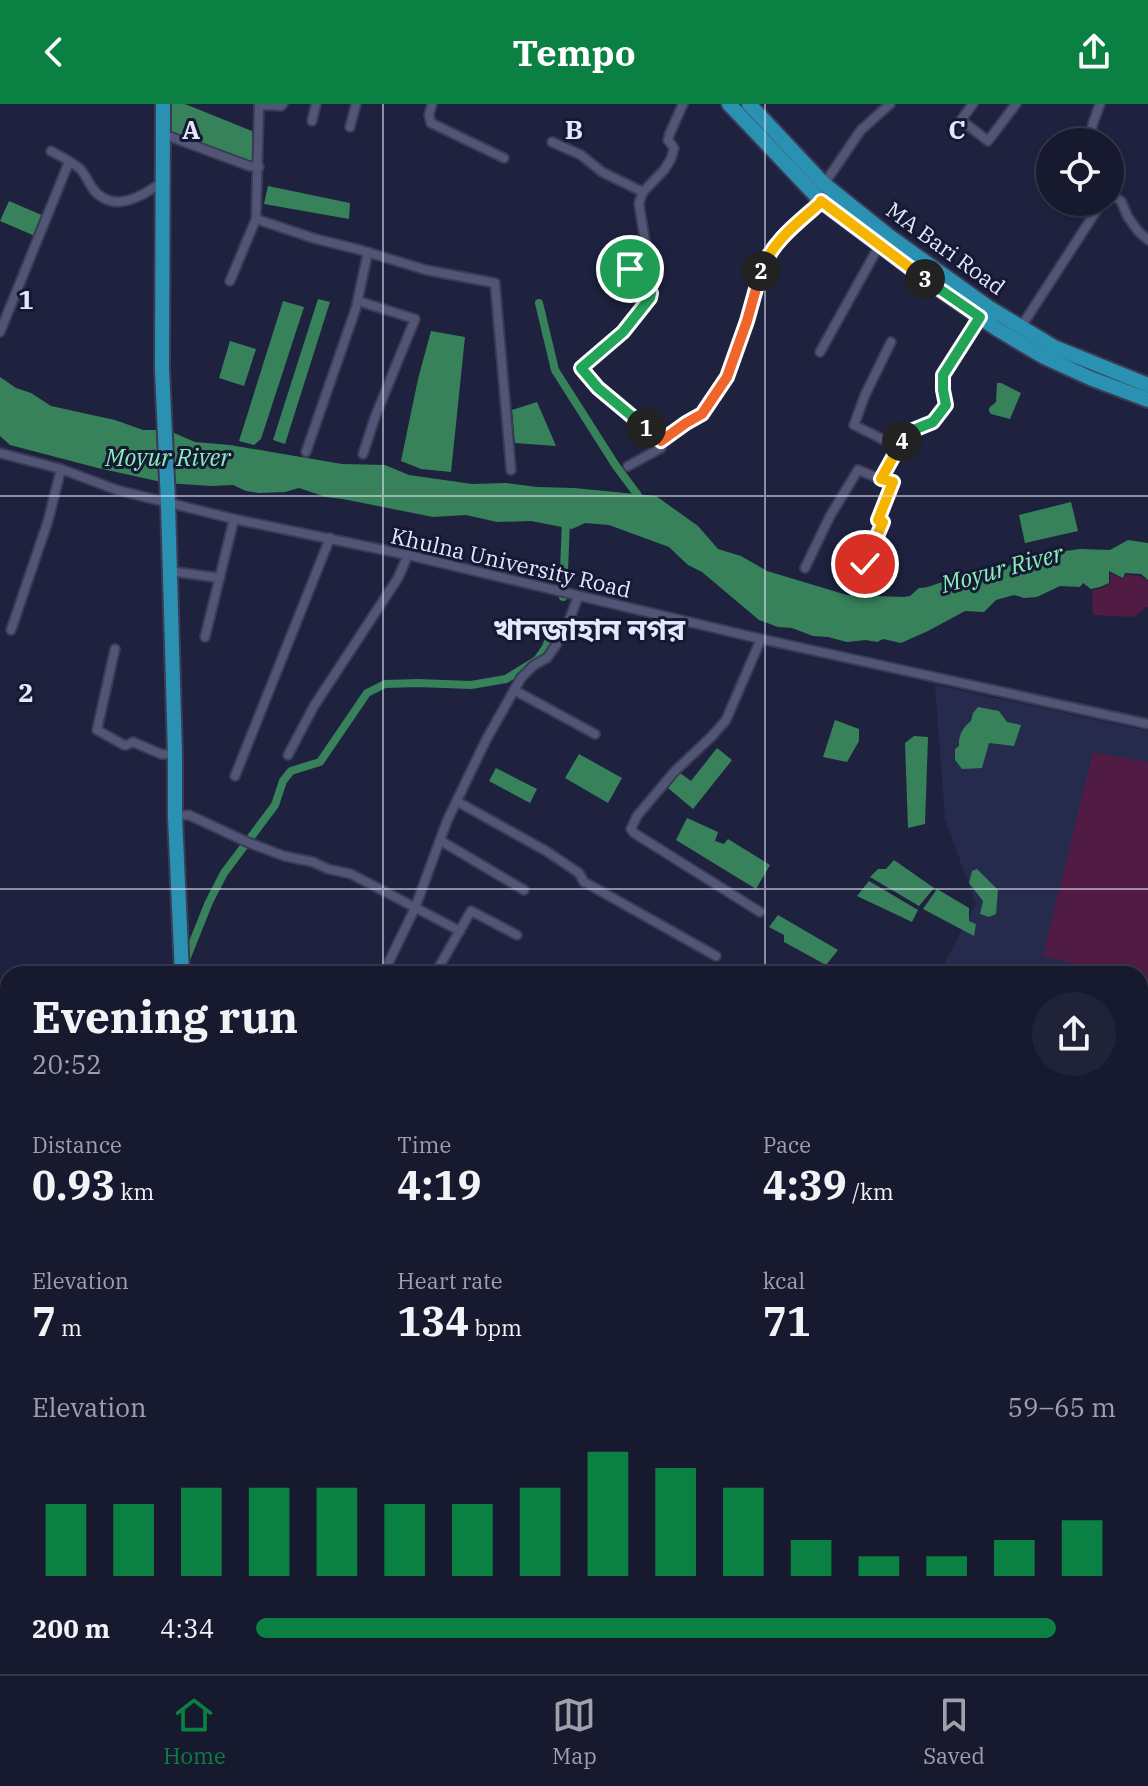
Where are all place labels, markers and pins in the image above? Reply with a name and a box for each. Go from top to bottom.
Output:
pin [596,235,664,303]
pin: 2 [741,251,781,291]
pin: 3 [905,259,945,299]
pin: 1 [626,408,666,448]
pin: 4 [882,421,922,461]
pin [831,530,899,598]

